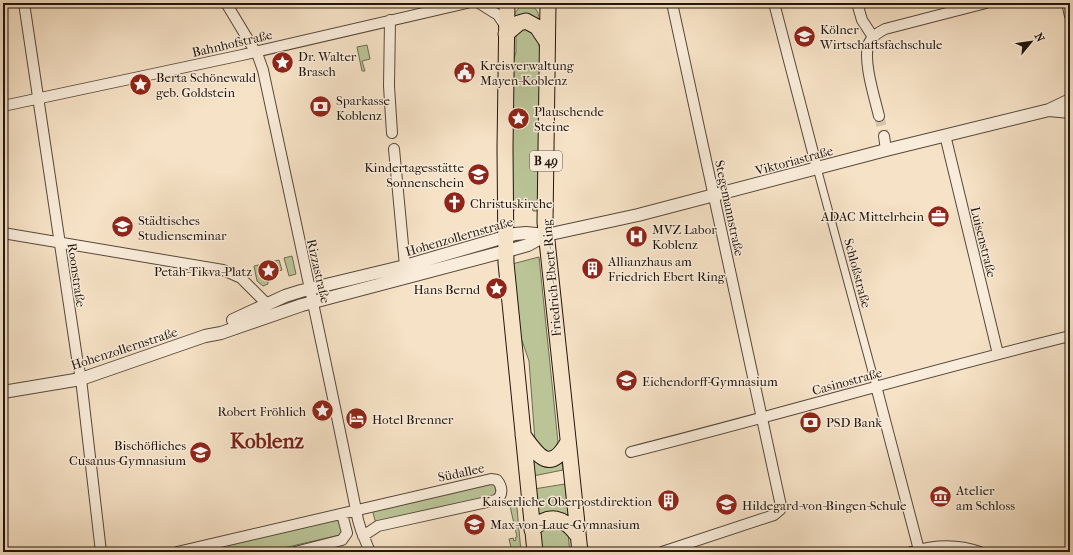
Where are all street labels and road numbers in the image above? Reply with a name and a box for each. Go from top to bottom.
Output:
street label: Bahnhofstraße [191,27,274,60]
street label: Viktoriastraße [753,143,835,178]
road number: B 49 [530,151,562,171]
street label: Stegemannstraße [712,159,747,258]
street label: Luisenstraße [967,205,1000,280]
street label: Hohenzollernstraße [404,214,515,259]
street label: Friedrich-Ebert-Ring [539,218,564,337]
street label: Schloßstraße [841,237,874,310]
street label: Rizzastraße [304,238,333,305]
street label: Roonstraße [65,242,88,309]
street label: Hohenzollernstraße [69,324,180,373]
street label: Casinostraße [810,365,884,398]
street label: Südallee [437,460,486,485]

